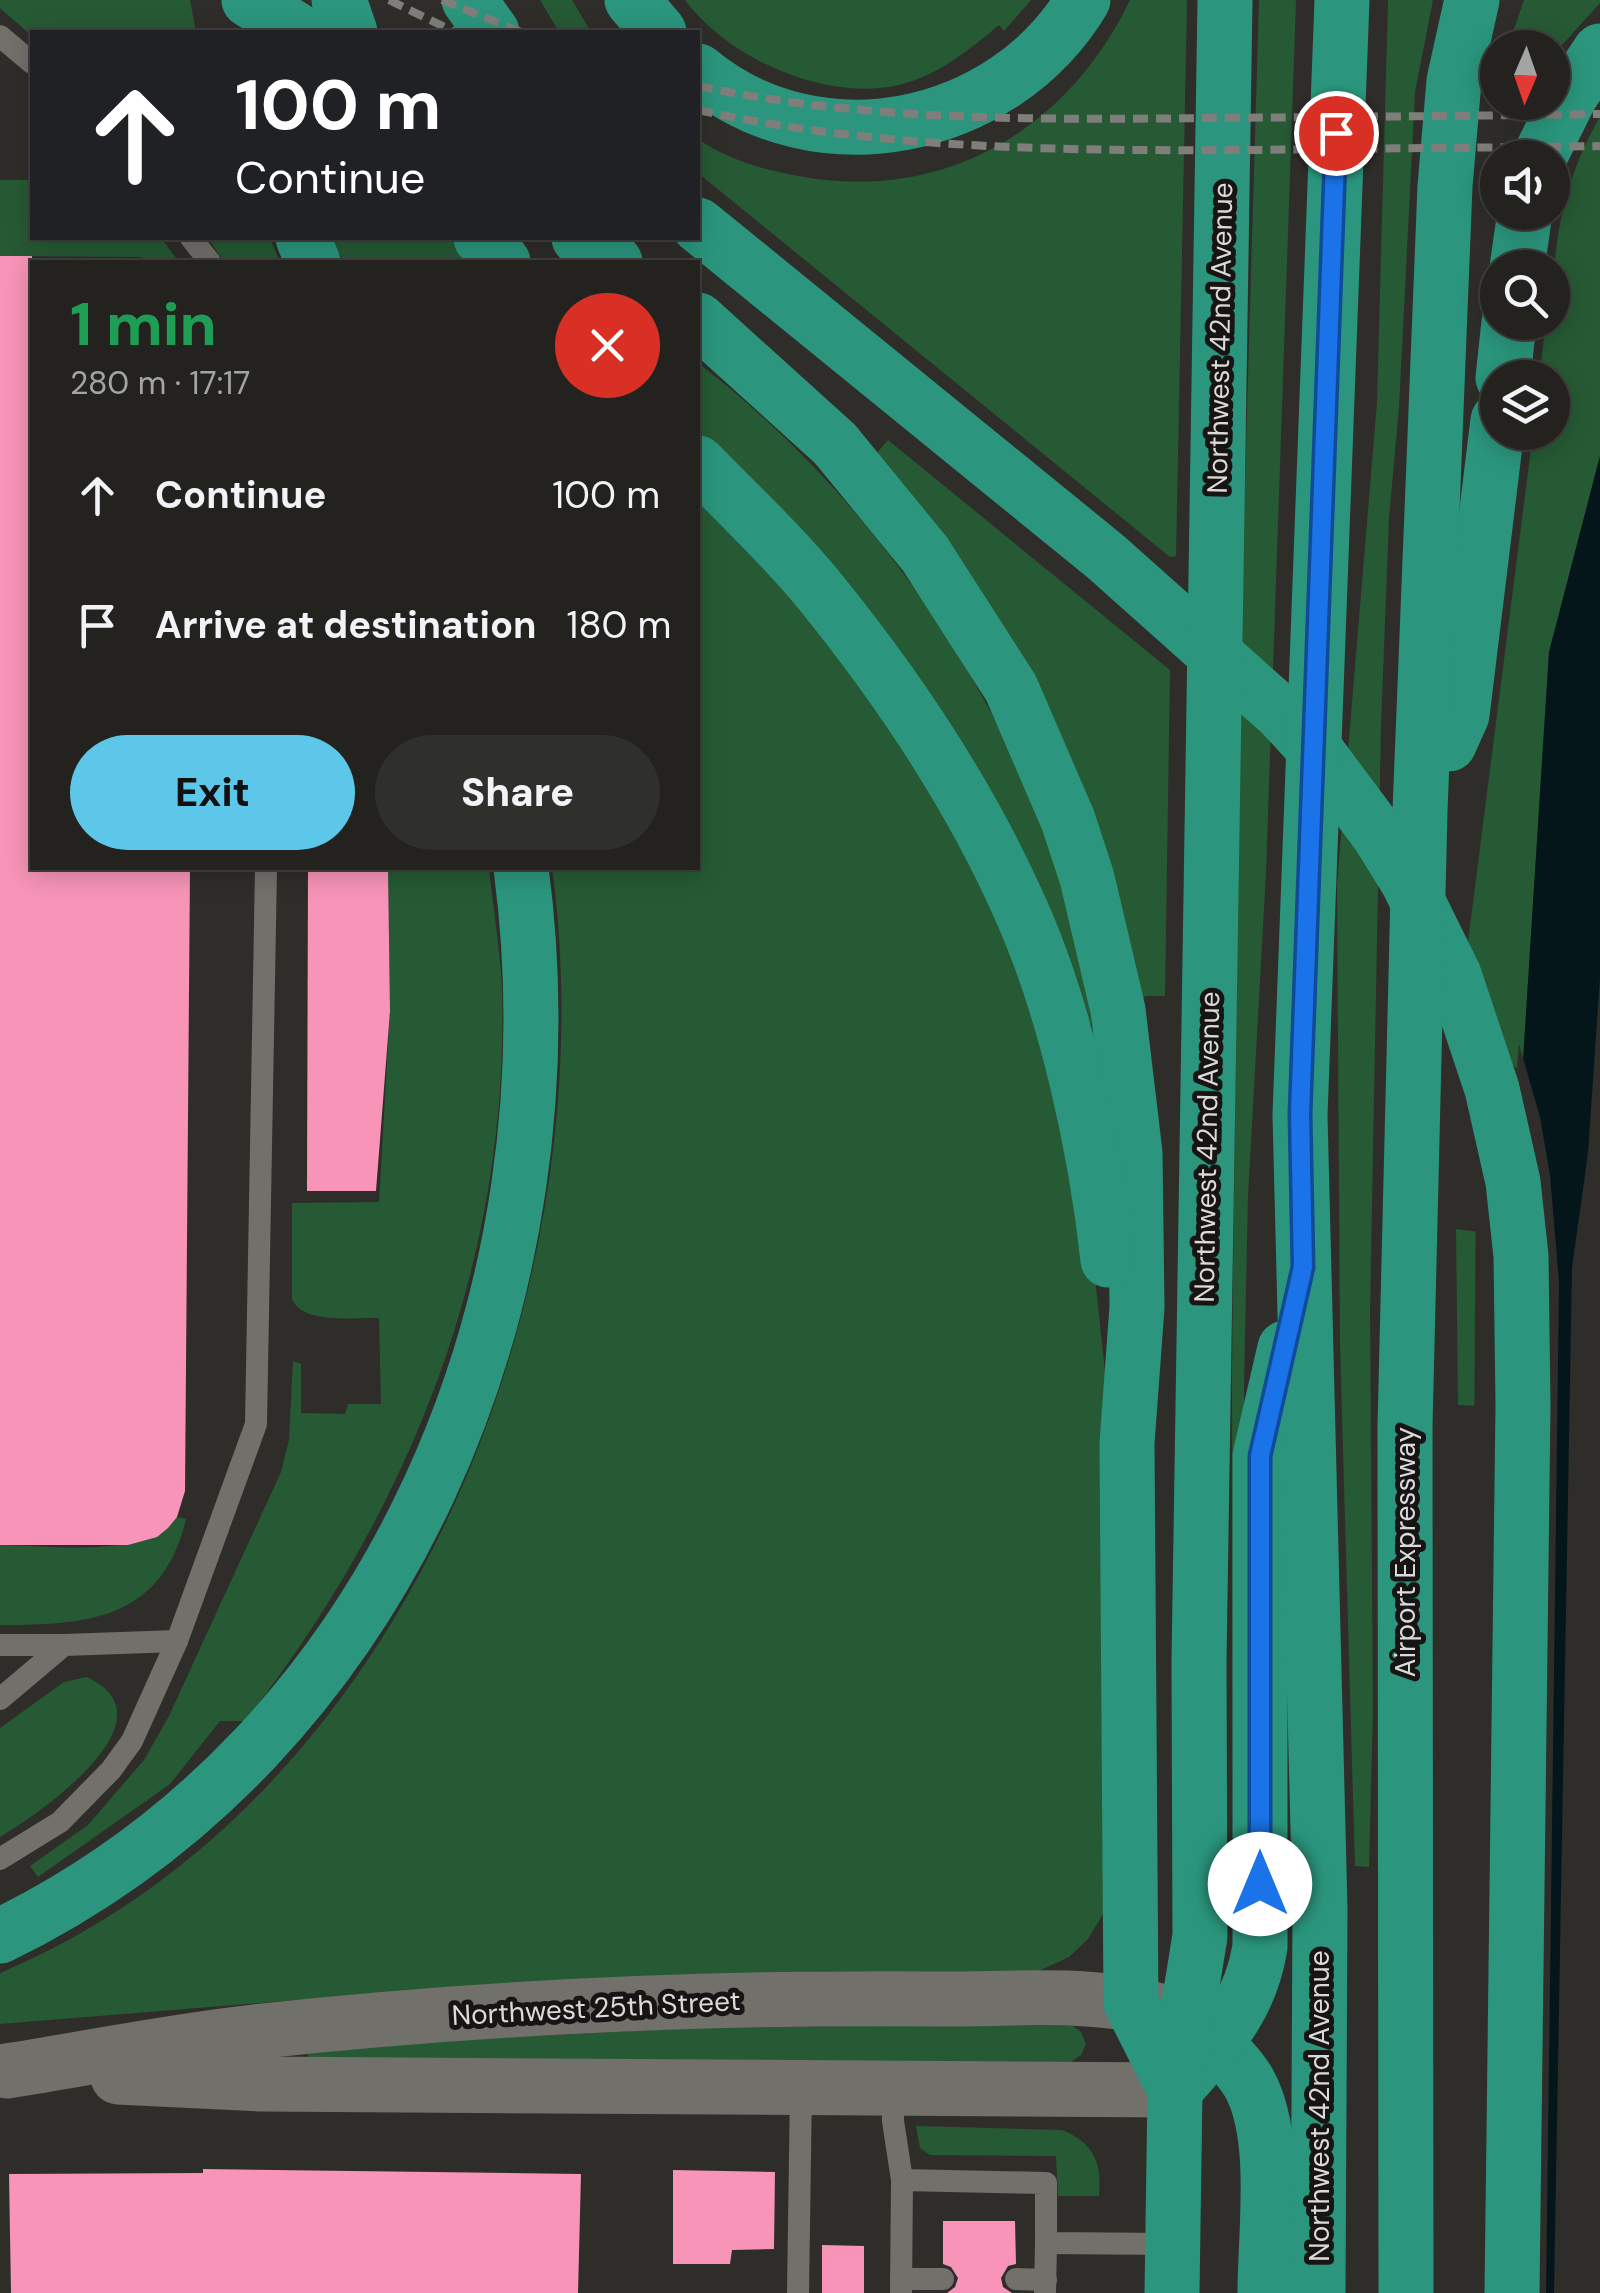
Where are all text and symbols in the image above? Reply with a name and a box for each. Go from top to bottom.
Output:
north arrow [1480,30,1570,120]
map controls [1480,30,1570,450]
text: 100 m [235,60,441,151]
icon: ahead [70,70,200,200]
pin [1294,91,1379,176]
icon: arrive [1309,106,1364,161]
button: sound [1480,140,1570,230]
text: Continue [235,148,425,207]
street label: Northwest 42nd Avenue [1199,182,1241,494]
button: search [1480,250,1570,340]
text: 1 min [70,285,217,364]
button: close [555,293,660,398]
button: layers [1480,360,1570,450]
text: 280 m · 17:17 [70,362,250,404]
icon: ahead [70,468,125,523]
text: Continue [155,470,326,520]
text: 100 m [552,470,660,520]
icon: arrive [70,598,125,653]
text: Arrive at destination [155,600,537,650]
text: 180 m [567,600,671,650]
button: Exit [70,735,355,850]
button: Share [375,735,660,850]
street label: Northwest 42nd Avenue [1186,991,1228,1303]
street label: Airport Expressway [1387,1427,1424,1677]
position arrow [1208,1832,1312,1936]
street label: Northwest 42nd Avenue [1301,1950,1338,2262]
street label: Northwest 25th Street [451,1982,741,2034]

